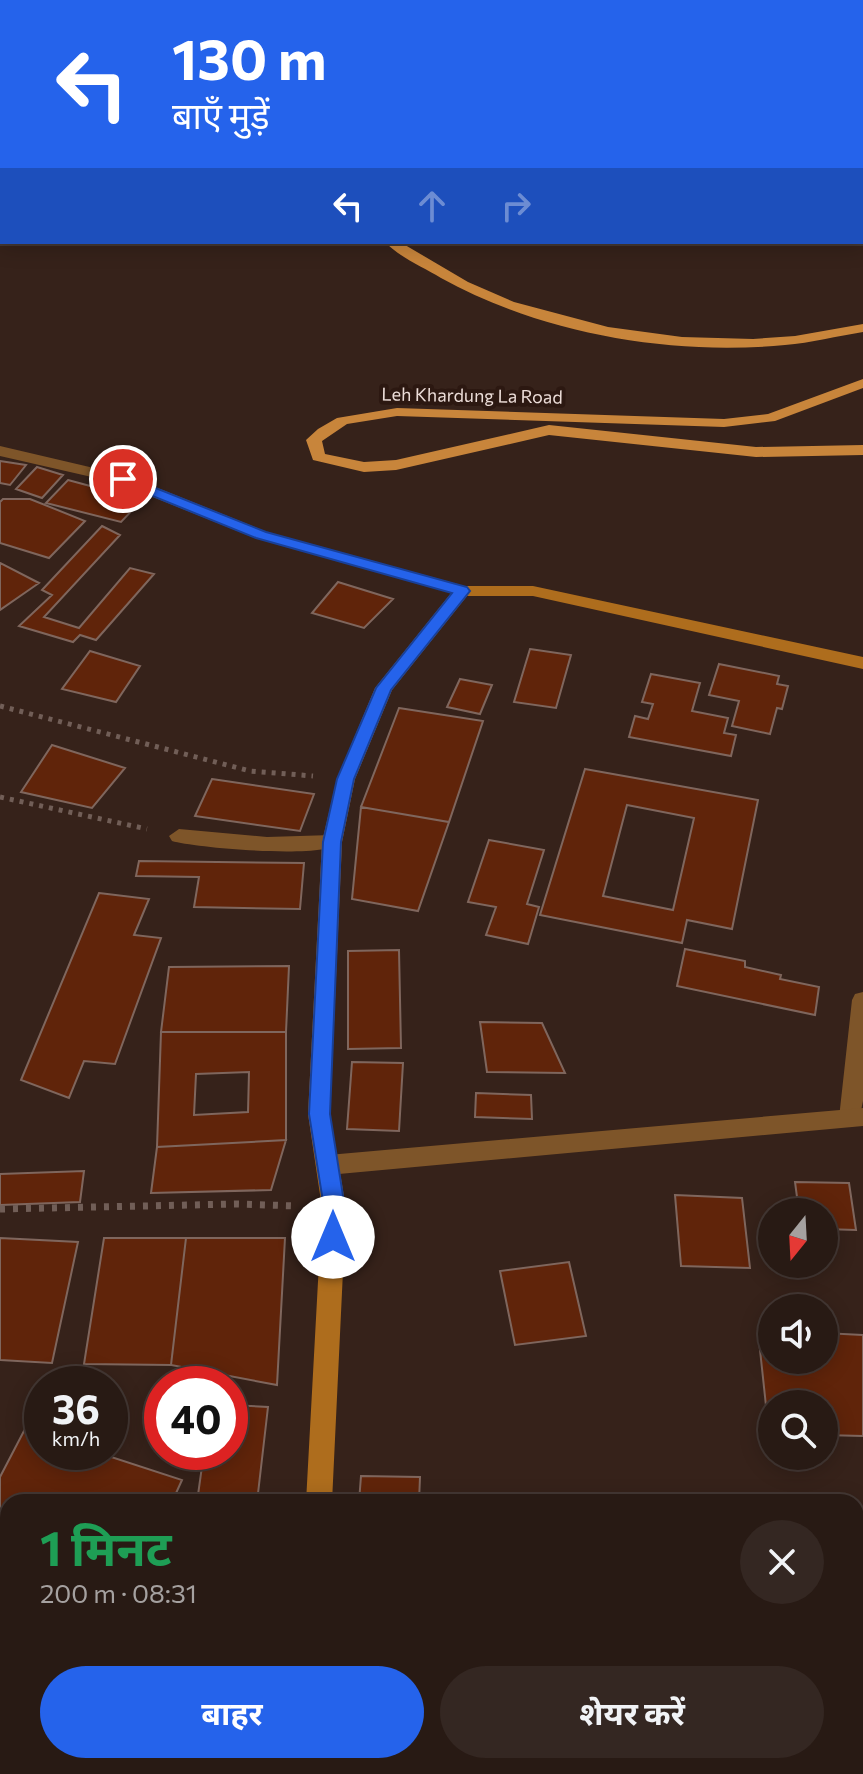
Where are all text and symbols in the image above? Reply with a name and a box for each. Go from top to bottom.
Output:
text: 130 m [172,23,327,92]
icon: left [40,32,144,136]
text: बाएँ मुड़ें [172,92,269,136]
icon: left [326,184,370,228]
icon: ahead [410,184,454,228]
icon: right [494,184,538,228]
street label: Leh Khardung La Road [381,382,563,408]
pin [89,445,157,513]
icon: arrive [101,457,145,501]
position arrow [291,1195,375,1279]
north arrow [758,1198,838,1278]
map controls [758,1198,838,1470]
button: sound [758,1294,838,1374]
speed limit sign: 40 [144,1366,248,1470]
text: 36 [52,1383,100,1432]
button: search [758,1390,838,1470]
text: km/h [52,1426,100,1450]
text: 1 मिनट [40,1517,172,1576]
button: close [740,1520,824,1604]
text: 200 m · 08:31 [40,1577,197,1608]
button: बाहर [40,1666,424,1758]
button: शेयर करें [440,1666,824,1758]

